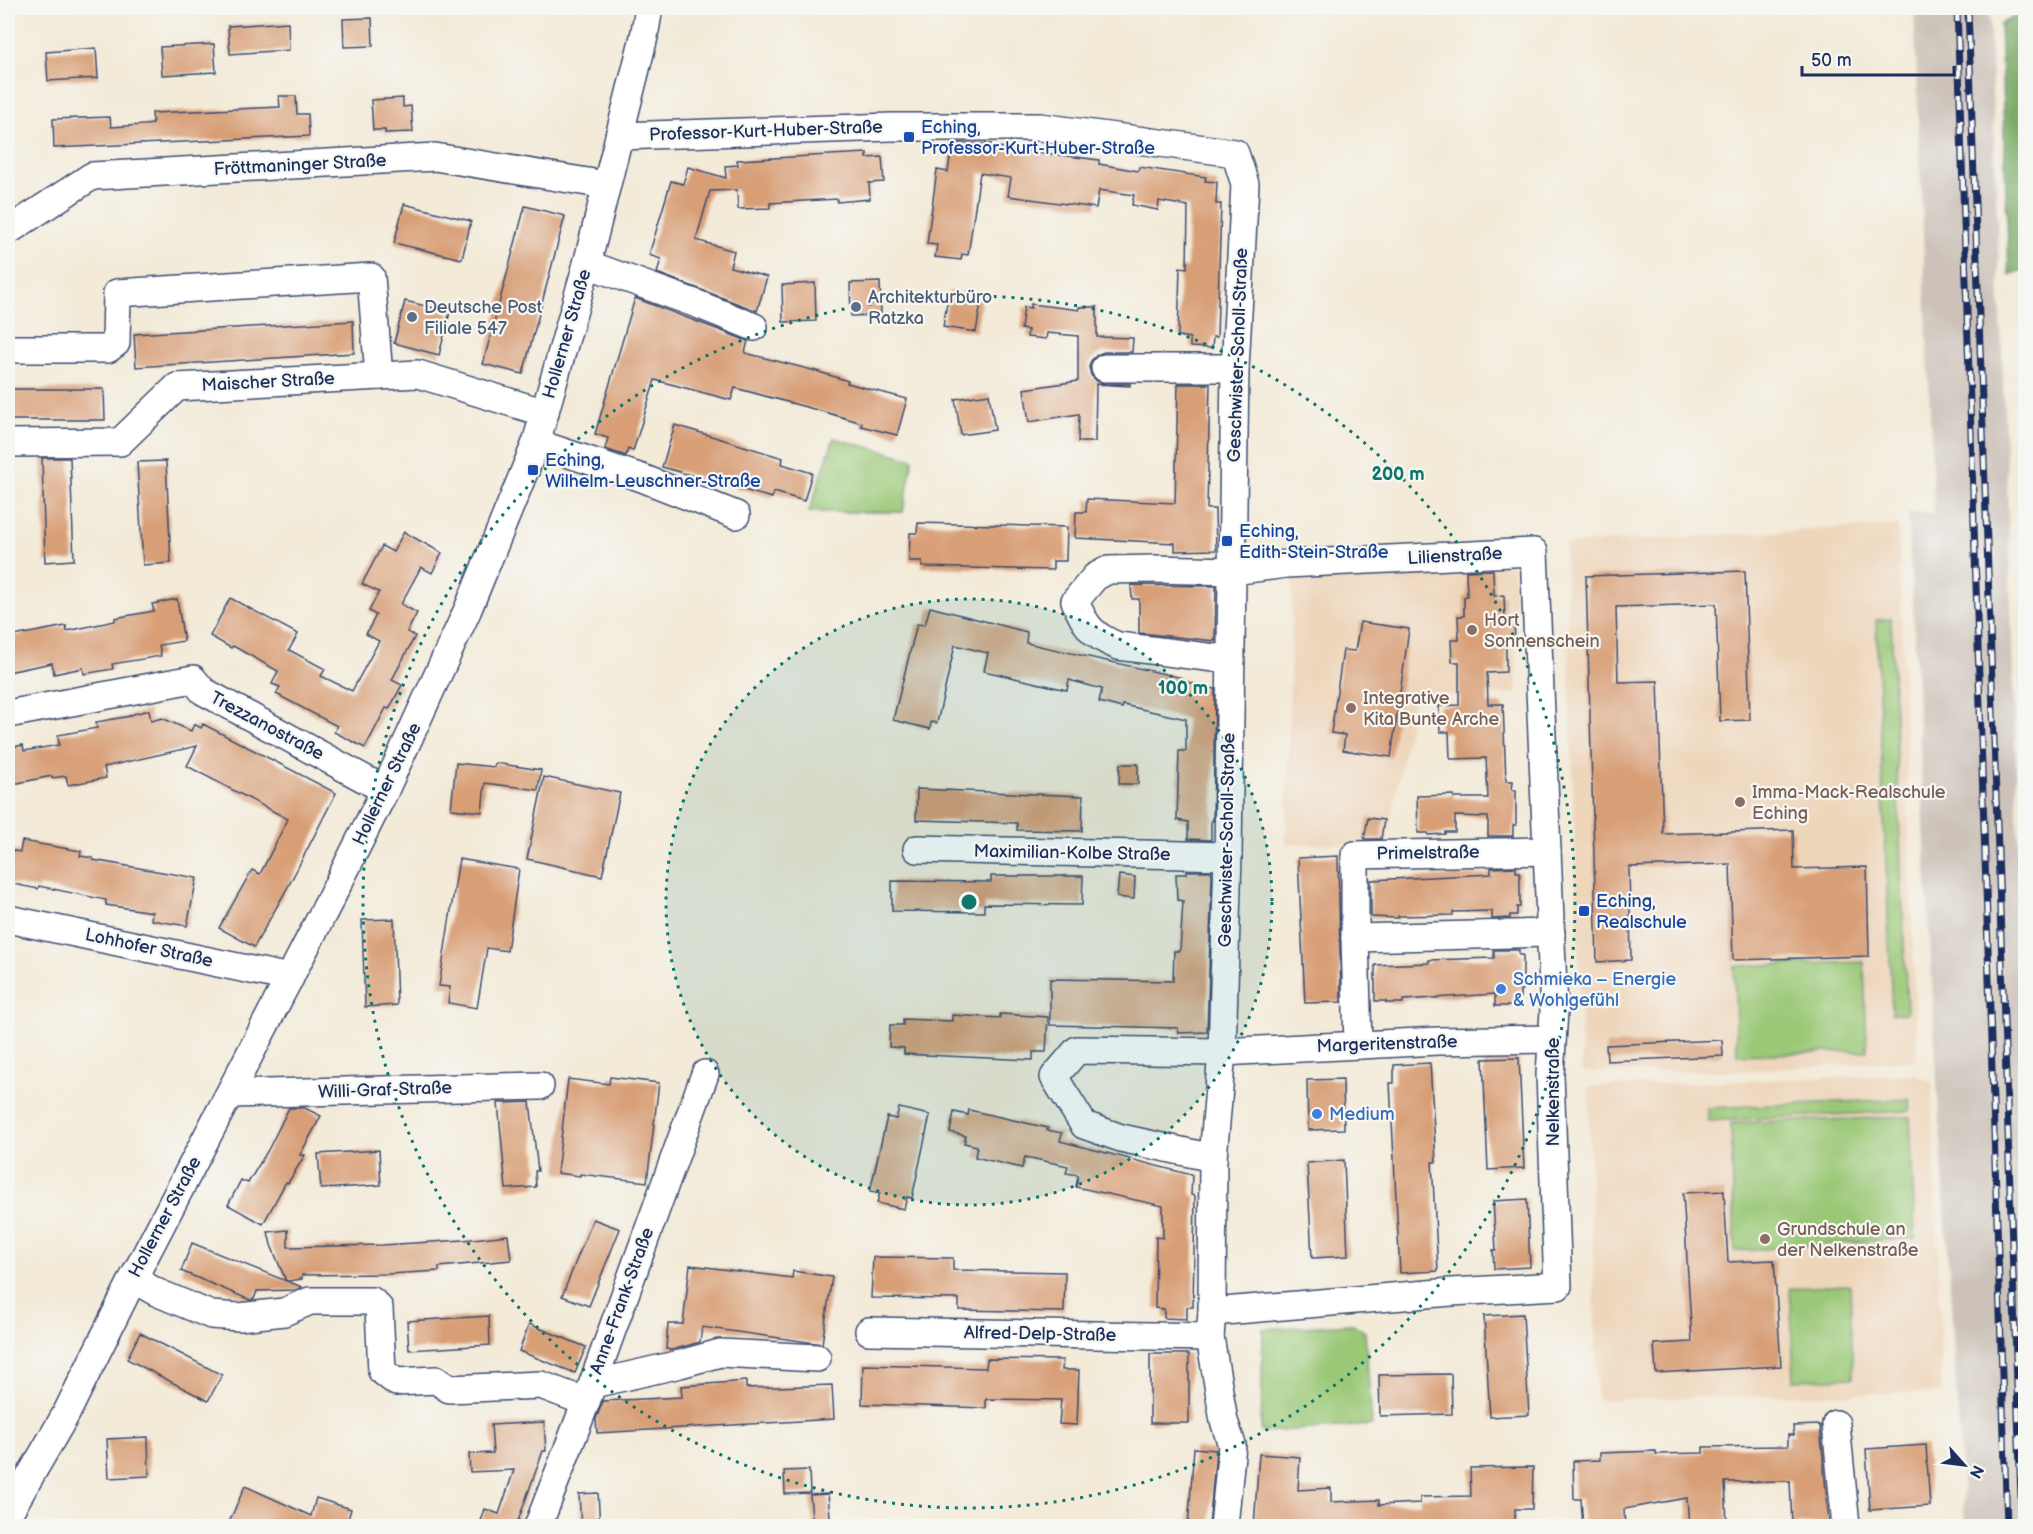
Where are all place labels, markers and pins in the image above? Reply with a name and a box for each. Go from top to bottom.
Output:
place label: Eching, Professor-Kurt-Huber-Straße [921,117,1155,159]
marker: Eching, Professor-Kurt-Huber-Straße [902,130,916,144]
place label: Architekturbüro Ratzka [868,287,992,329]
place label: Deutsche Post Filiale 547 [424,297,543,339]
marker: Architekturbüro Ratzka [849,300,863,314]
marker: Deutsche Post Filiale 547 [405,310,419,324]
place label: Eching, Wilhelm-Leuschner-Straße [545,450,761,492]
marker: Eching, Wilhelm-Leuschner-Straße [526,463,540,477]
place label: Eching, Edith-Stein-Straße [1239,521,1389,563]
marker: Eching, Edith-Stein-Straße [1220,534,1234,548]
place label: Hort Sonnenschein [1484,610,1600,652]
marker: Hort Sonnenschein [1465,623,1479,637]
place label: Integrative Kita Bunte Arche [1363,688,1500,730]
marker: Integrative Kita Bunte Arche [1344,701,1358,715]
place label: Imma-Mack-Realschule Eching [1752,782,1946,824]
marker: Imma-Mack-Realschule Eching [1733,795,1747,809]
place label: Eching, Realschule [1596,891,1687,933]
centre of rings [959,892,979,912]
marker: Eching, Realschule [1577,904,1591,918]
place label: Schmieka – Energie & Wohlgefühl [1513,969,1676,1011]
marker: Schmieka – Energie & Wohlgefühl [1494,982,1508,996]
place label: Medium [1329,1104,1395,1125]
marker: Medium [1310,1107,1324,1121]
place label: Grundschule an der Nelkenstraße [1777,1219,1919,1261]
marker: Grundschule an der Nelkenstraße [1758,1232,1772,1246]

